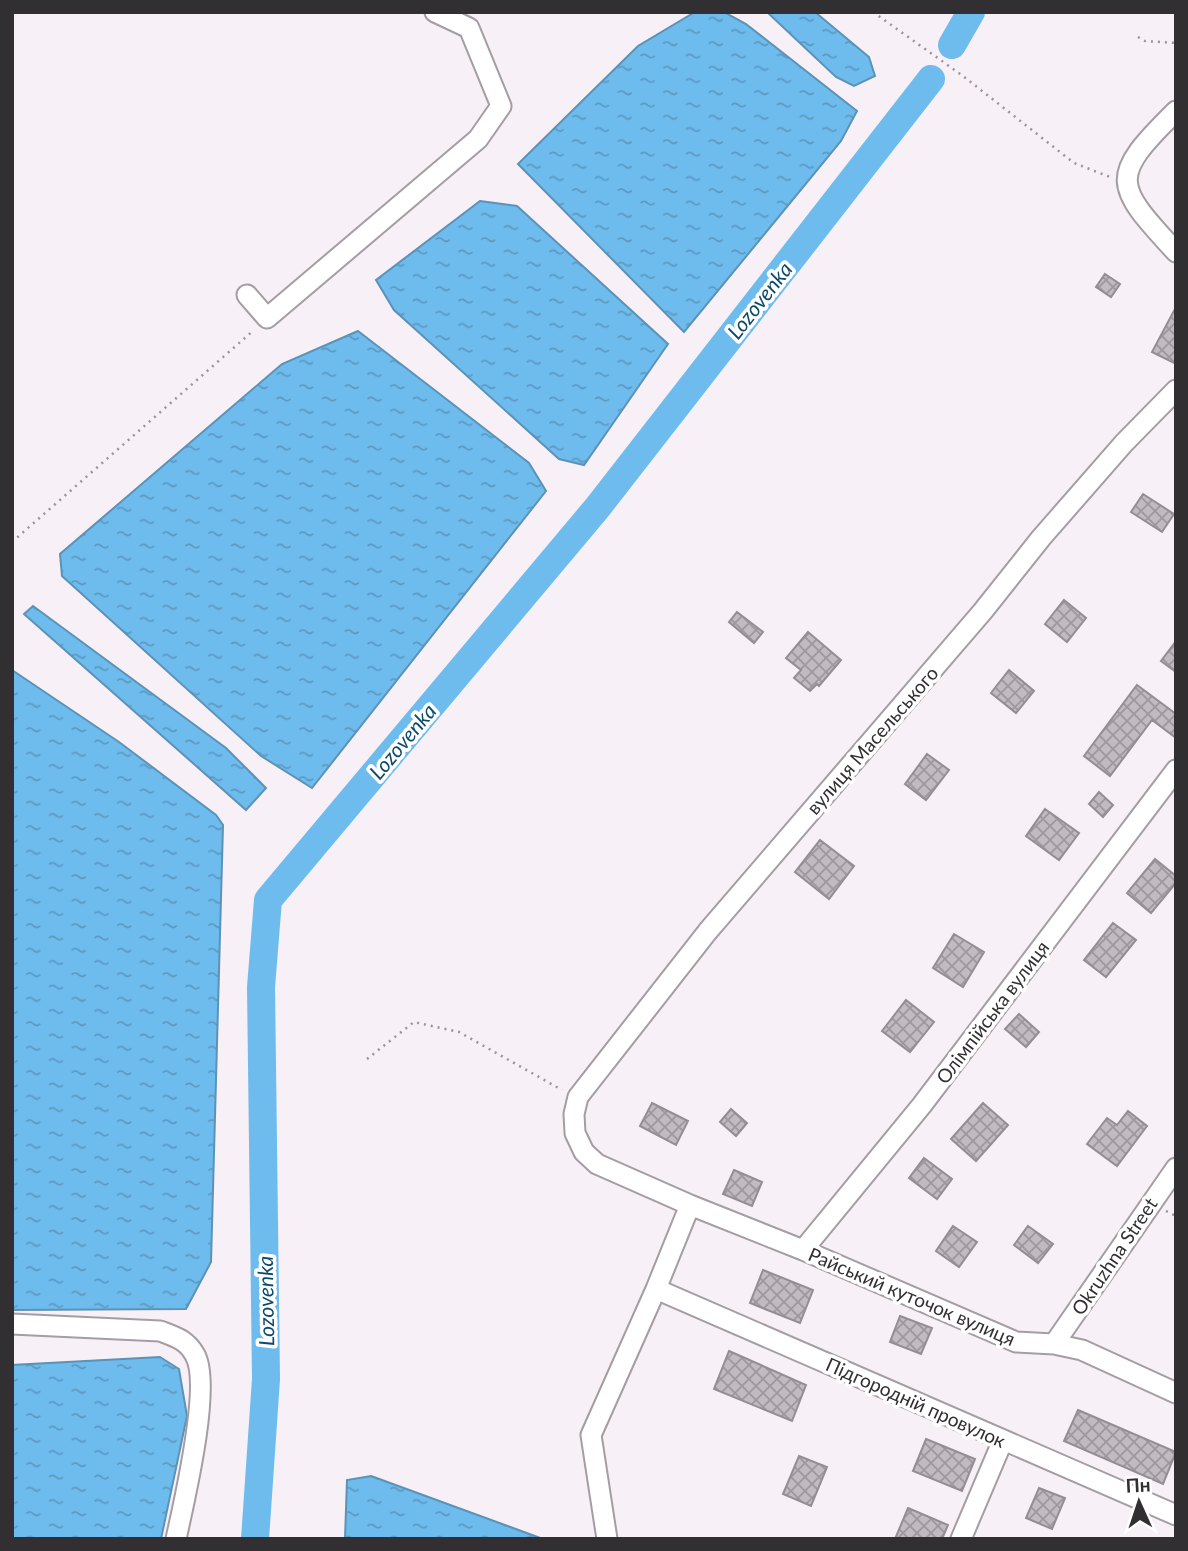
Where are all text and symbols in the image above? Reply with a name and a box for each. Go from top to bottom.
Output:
water label: Lozovenka [721,257,797,343]
street label: вулиця Масельського [802,661,942,819]
water label: Lozovenka [363,698,441,784]
street label: Олімпійська вулиця [931,936,1053,1088]
street label: Okruzhna Street [1066,1193,1162,1319]
street label: Райський куточок вулиця [805,1242,1019,1350]
water label: Lozovenka [252,1256,278,1346]
street label: Підгородній провулок [823,1352,1009,1452]
north arrow [1104,1467,1174,1537]
text: Пн [1125,1472,1151,1497]

